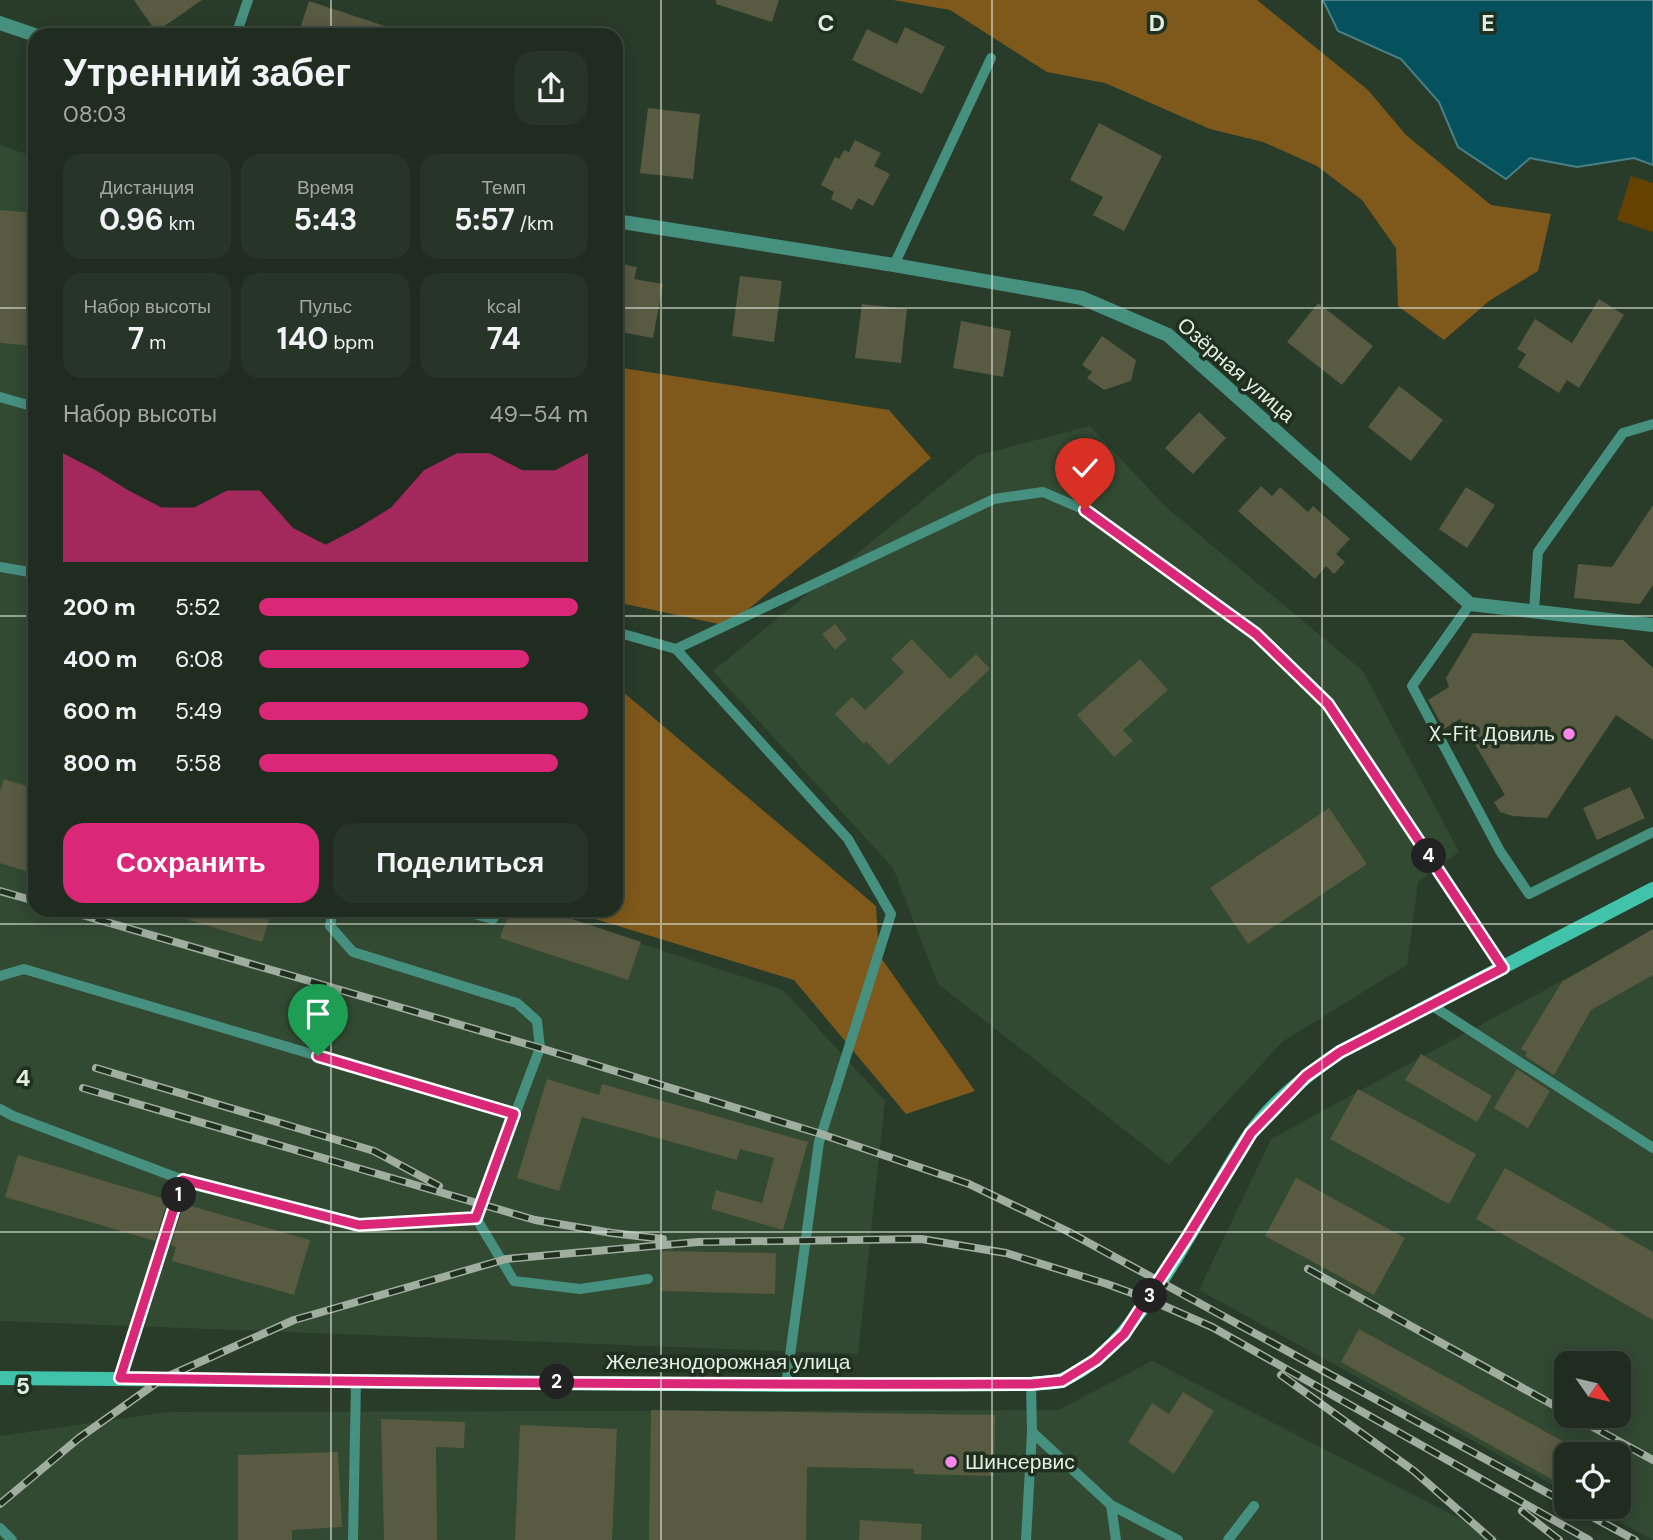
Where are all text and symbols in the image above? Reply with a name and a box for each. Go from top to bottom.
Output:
text: C [818,8,834,38]
text: D [1149,8,1165,38]
text: E [1481,8,1495,38]
text: Утренний забег [63,48,351,98]
button: share [514,51,588,125]
text: 08:03 [63,99,127,129]
text: Дистанция [100,175,194,200]
text: Время [297,175,354,200]
text: Темп [482,175,526,200]
text: 0.96 [99,200,164,239]
text: 5:43 [294,200,357,239]
text: 5:57 [454,200,515,239]
text: km [164,211,195,236]
text: /km [515,211,554,236]
text: Набор высоты [83,294,211,319]
text: Пульс [299,294,352,319]
text: kcal [487,294,521,319]
street label: Озёрная улица [1171,311,1301,429]
text: 7 [128,319,144,358]
text: 140 [277,319,328,358]
text: 74 [487,319,521,358]
text: m [144,330,166,355]
text: bpm [328,330,374,355]
text: Набор высоты [63,399,217,429]
text: 49–54 m [490,399,588,429]
pin [1055,438,1115,510]
icon: check [1066,449,1104,487]
text: 200 m [63,592,136,622]
text: 5:52 [175,592,221,622]
text: 400 m [63,644,137,674]
text: 6:08 [175,644,224,674]
text: 600 m [63,696,137,726]
text: 5:49 [175,696,222,726]
place label: X-Fit Довиль [1429,720,1555,748]
marker: X-Fit Довиль [1561,726,1577,742]
text: 800 m [63,748,137,778]
text: 5:58 [175,748,222,778]
button: Сохранить [63,823,319,903]
button: Поделиться [333,823,588,903]
pin: 4 [1412,838,1446,874]
text: 4 [1422,843,1435,868]
pin [288,984,348,1056]
icon: arrive [299,995,337,1033]
text: 4 [16,1063,31,1093]
pin: 1 [162,1178,196,1212]
text: 1 [175,1182,182,1207]
pin: 3 [1132,1278,1168,1314]
text: 3 [1144,1283,1155,1308]
street label: Железнодорожная улица [605,1348,851,1376]
north arrow [1554,1351,1631,1428]
map controls [1554,1351,1631,1519]
pin: 2 [540,1364,574,1400]
text: 2 [551,1369,562,1394]
text: 5 [16,1371,30,1401]
button: locate [1554,1442,1631,1519]
place label: Шинсервис [965,1448,1075,1476]
marker: Шинсервис [943,1454,959,1470]

